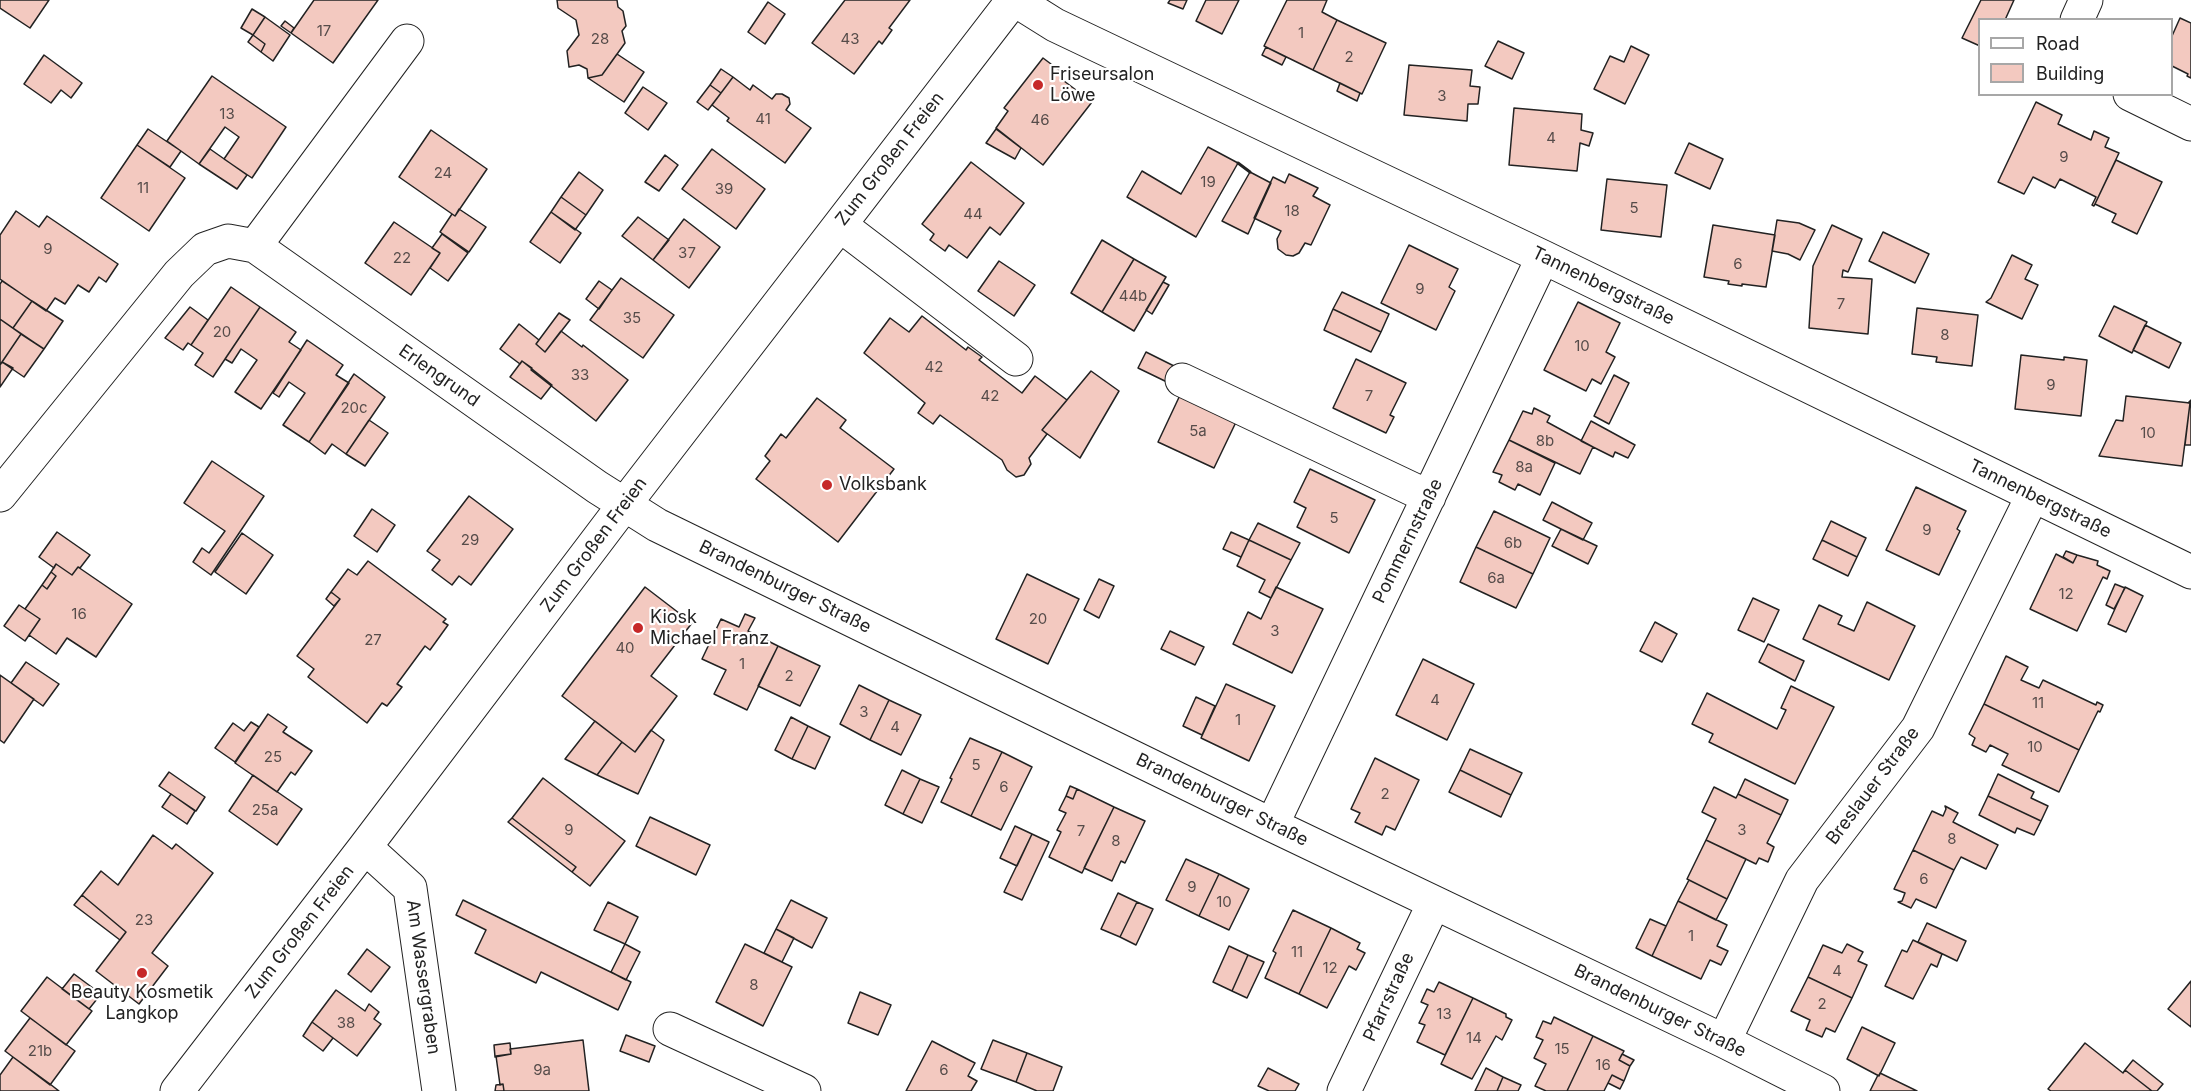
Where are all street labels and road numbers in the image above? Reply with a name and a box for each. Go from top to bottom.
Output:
street label: Zum Großen Freien [831,88,949,230]
street label: Tannenbergstraße [1528,242,1678,330]
street label: Erlengrund [395,340,483,412]
street label: Tannenbergstraße [1965,455,2115,543]
street label: Zum Großen Freien [536,473,652,617]
street label: Pommernstraße [1369,475,1447,607]
street label: Brandenburger Straße [695,536,875,638]
street label: Breslauer Straße [1822,723,1924,849]
street label: Brandenburger Straße [1132,749,1312,851]
street label: Zum Großen Freien [241,861,359,1003]
street label: Am Wassergraben [401,898,445,1056]
street label: Pfarrstraße [1359,949,1419,1045]
street label: Brandenburger Straße [1570,960,1750,1062]

